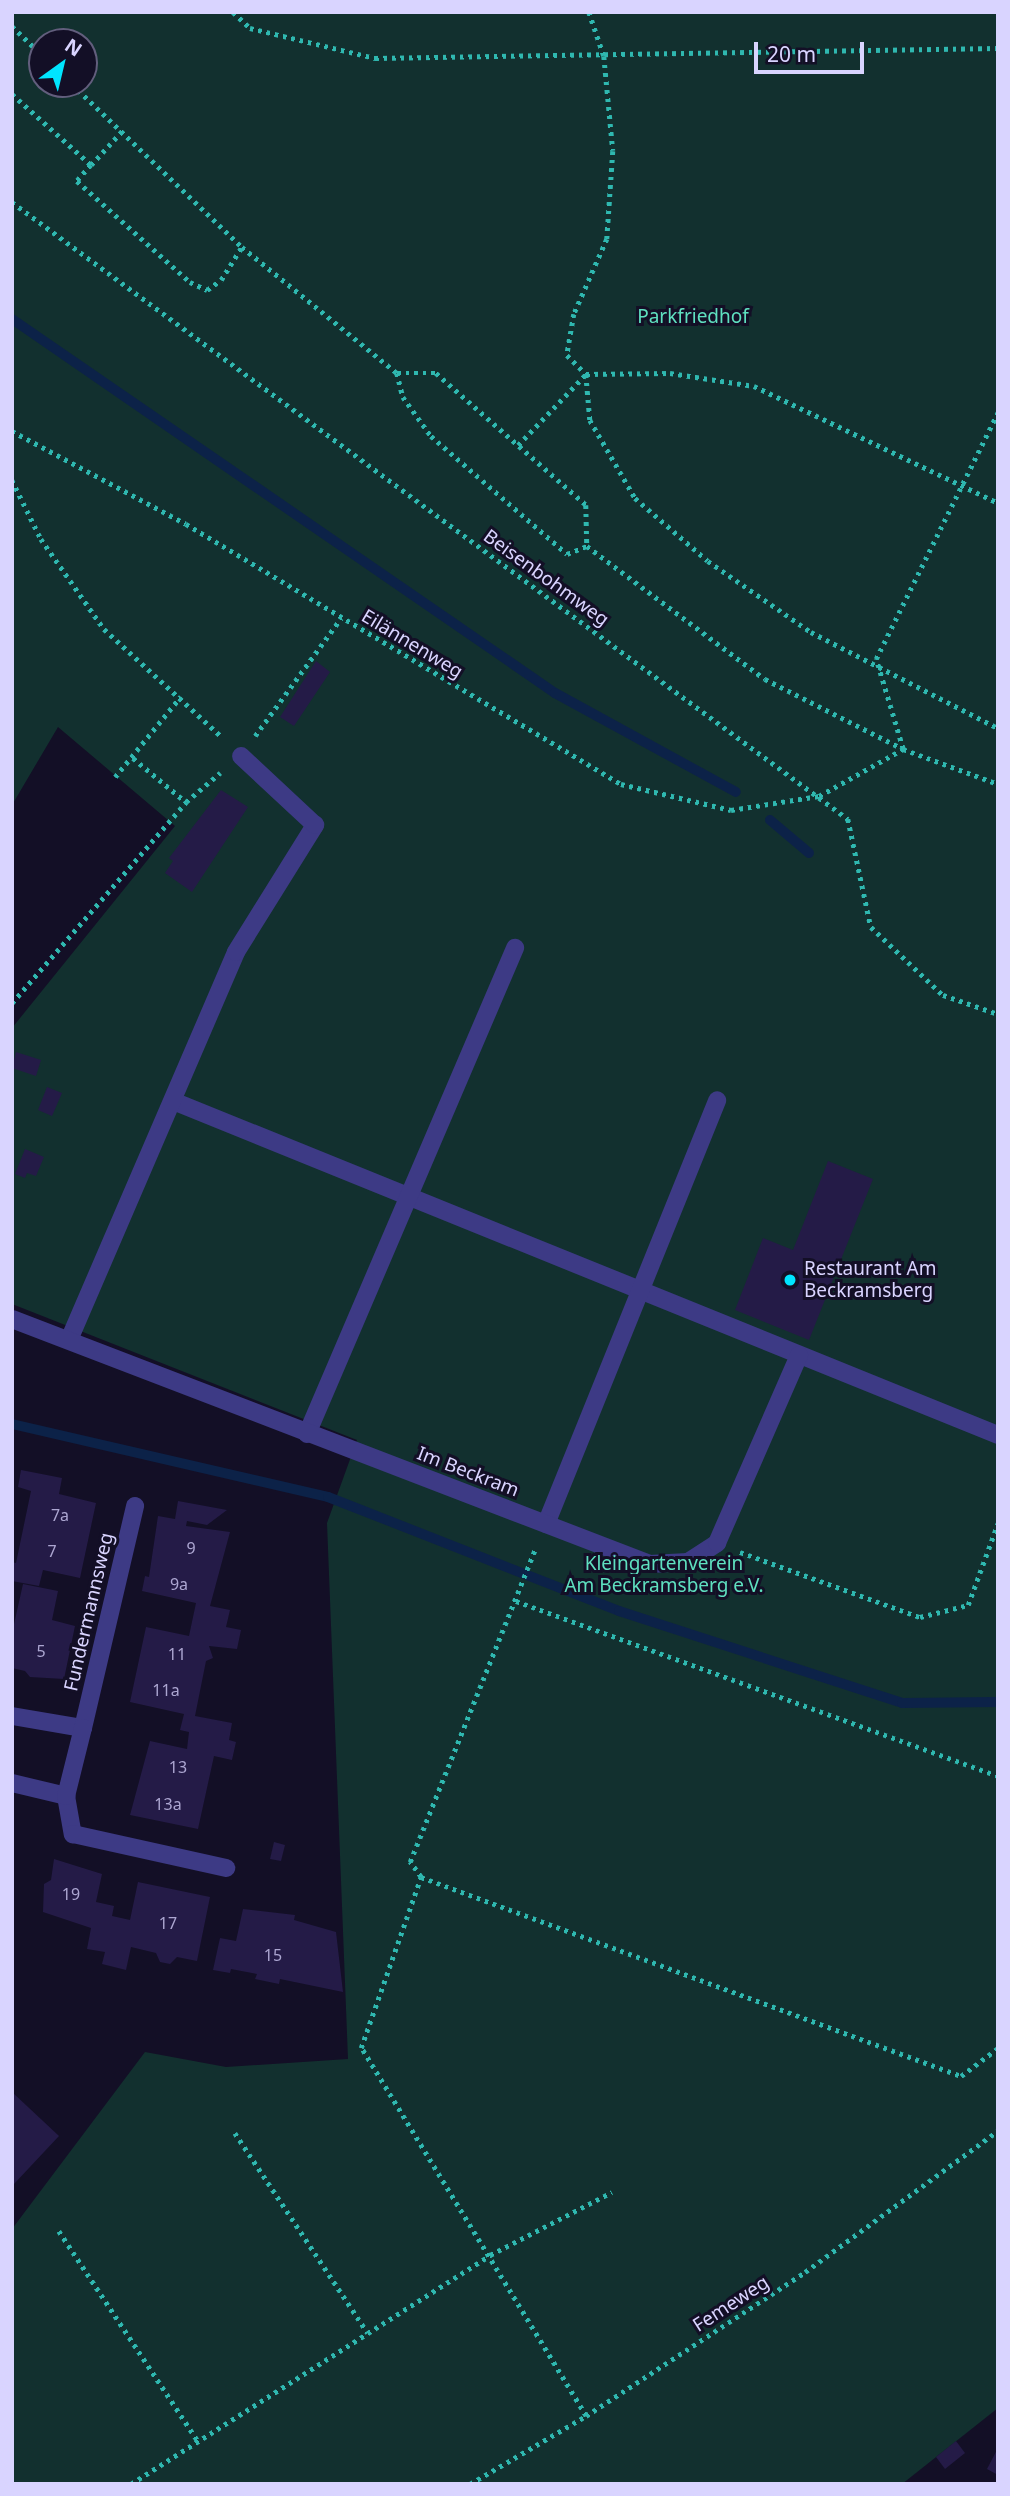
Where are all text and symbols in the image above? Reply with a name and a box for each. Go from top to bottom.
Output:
north arrow [28,28,98,98]
scale bar [758,28,868,72]
text: N [60,32,87,62]
text: 20 m [767,40,816,68]
park label: Parkfriedhof [637,306,749,328]
street label: Beisenbohmweg [479,525,613,631]
street label: Eilännenweg [357,605,467,683]
place label: Restaurant Am Beckramsberg [804,1258,936,1302]
marker: Restaurant Am Beckramsberg [782,1272,798,1288]
street label: Im Beckram [414,1442,522,1502]
house number: 7a [51,1505,69,1525]
street label: Fundermannsweg [60,1531,118,1693]
house number: 9 [186,1538,196,1558]
house number: 7 [47,1541,57,1561]
park label: Kleingartenverein Am Beckramsberg e.V. [564,1553,764,1597]
house number: 9a [170,1574,188,1594]
house number: 5 [36,1641,46,1661]
house number: 11 [168,1644,186,1664]
house number: 11a [152,1680,180,1700]
house number: 13 [169,1757,187,1777]
house number: 13a [154,1794,182,1814]
house number: 19 [62,1884,80,1904]
house number: 17 [159,1913,177,1933]
house number: 15 [264,1945,282,1965]
street label: Femeweg [689,2271,773,2337]

